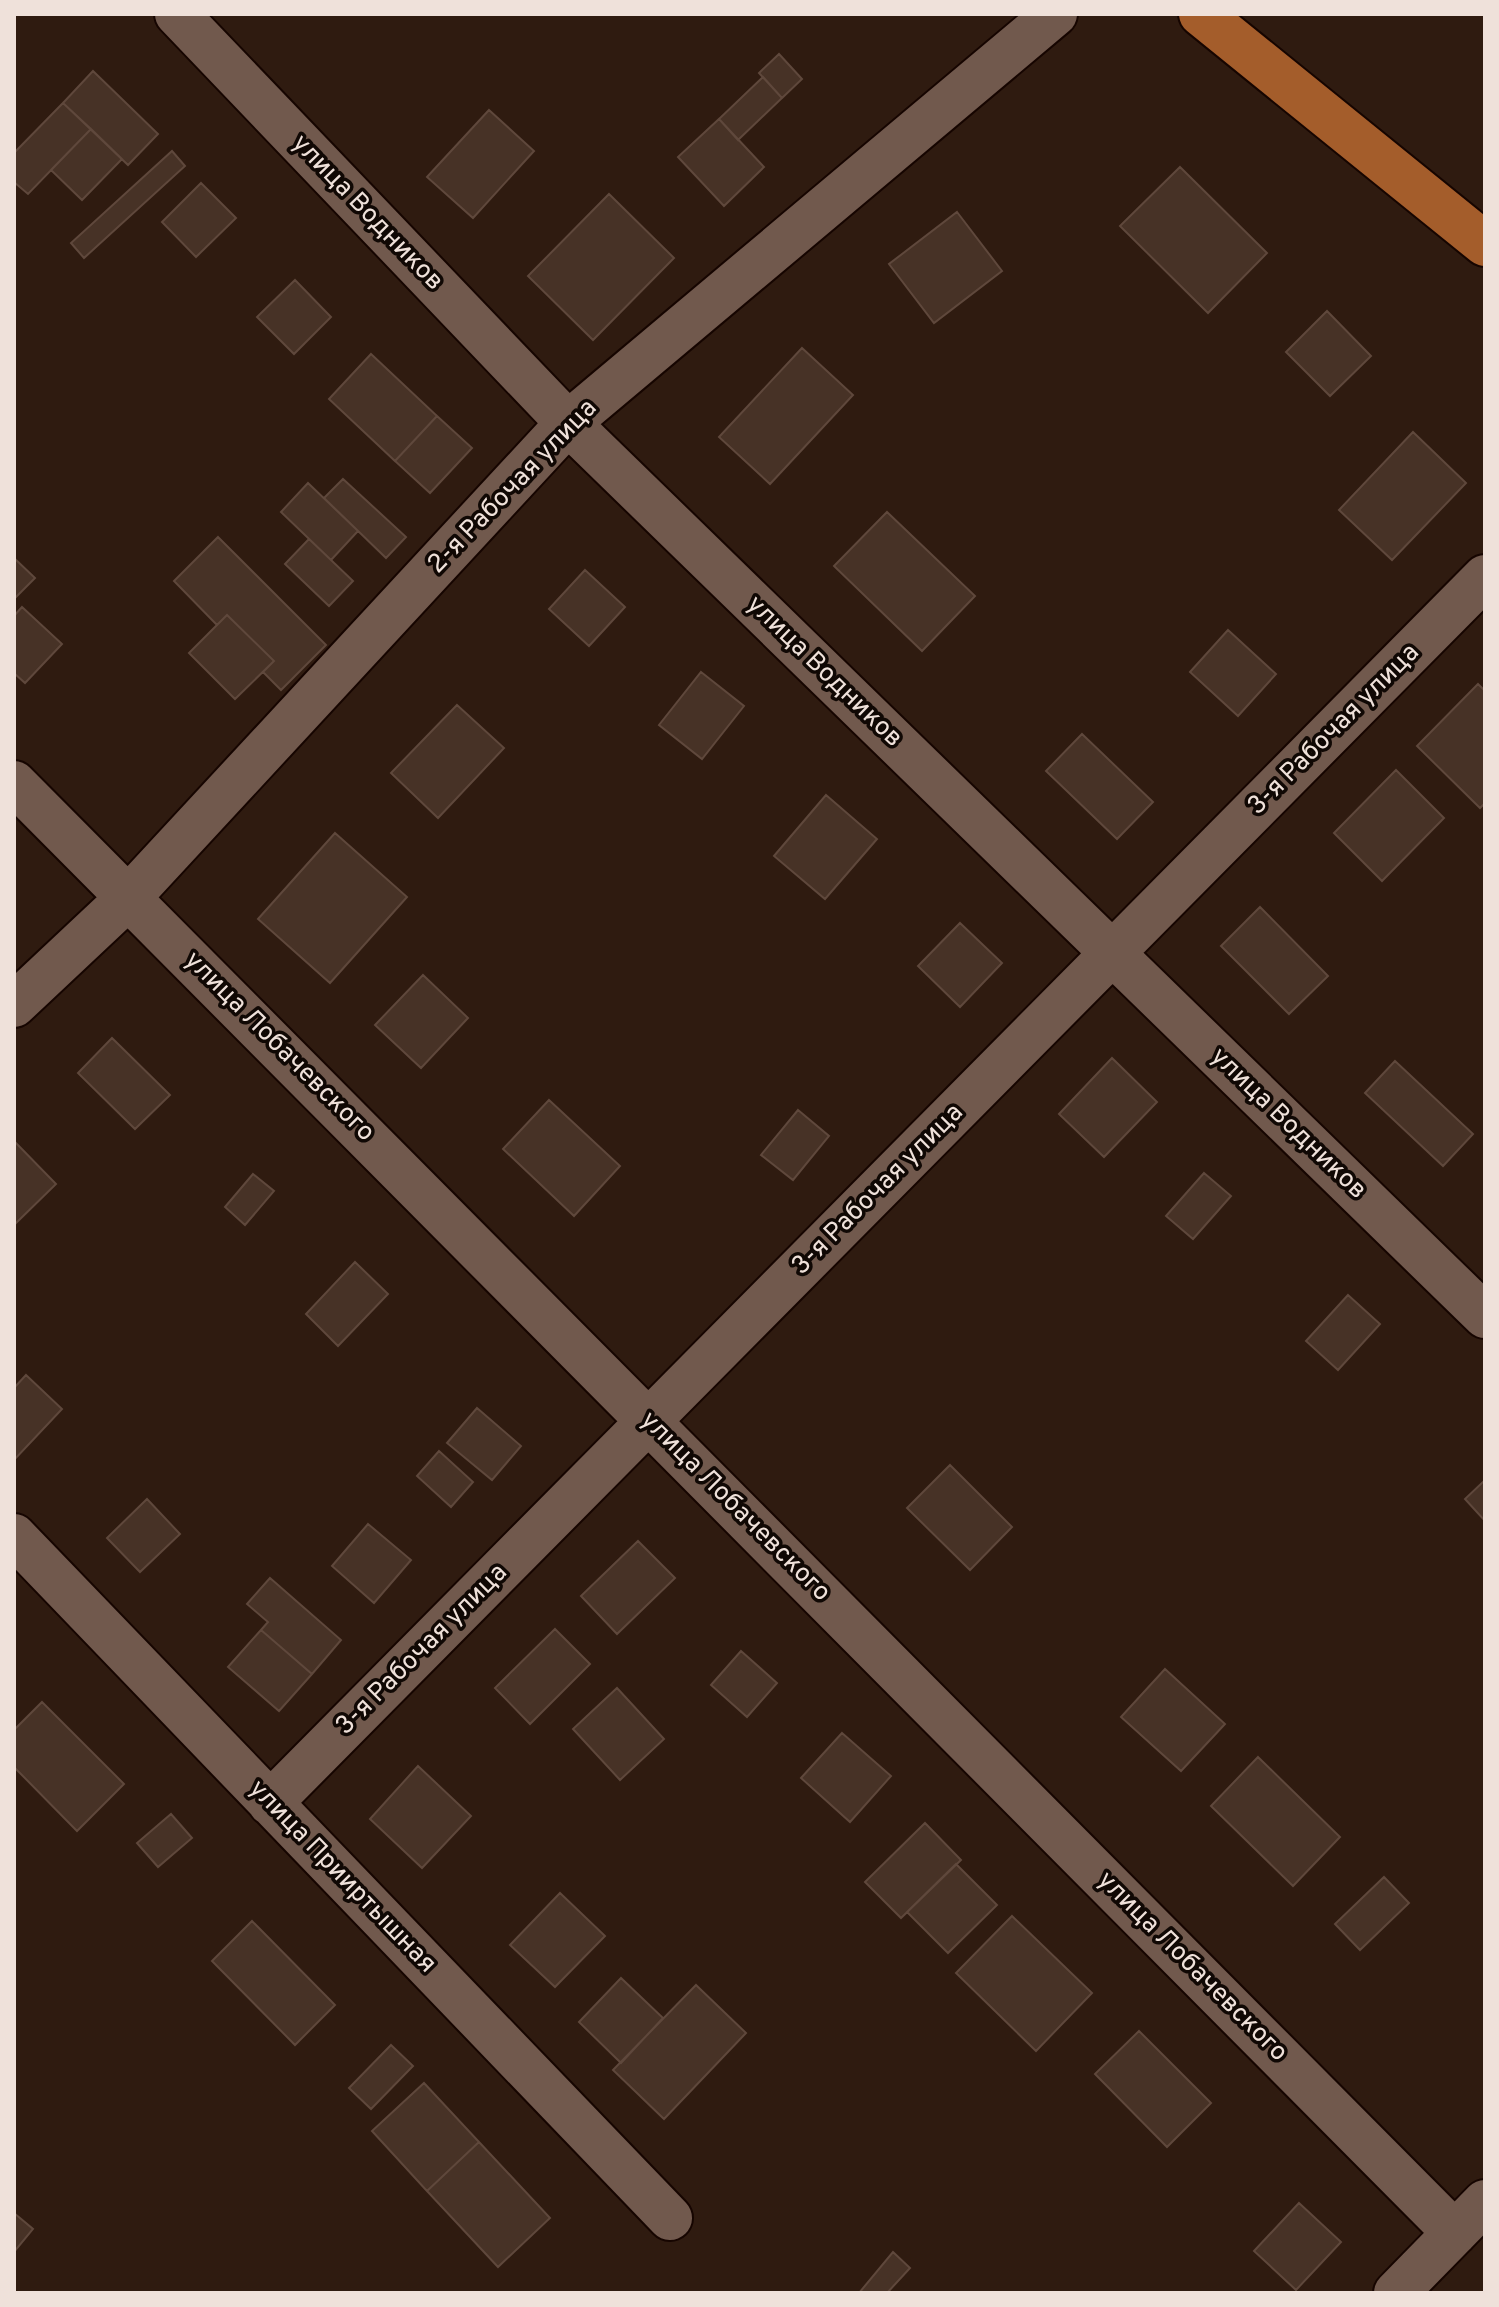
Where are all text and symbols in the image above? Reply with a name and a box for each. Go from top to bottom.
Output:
street label: улица Водников [284,128,450,298]
street label: 2-я Рабочая улица [421,393,605,581]
street label: улица Водников [739,589,909,755]
street label: 3-я Рабочая улица [1241,637,1427,823]
street label: улица Лобачевского [177,945,381,1149]
street label: улица Водников [1203,1041,1373,1207]
street label: 3-я Рабочая улица [785,1097,971,1283]
street label: улица Лобачевского [633,1405,837,1609]
street label: 3-я Рабочая улица [329,1557,515,1743]
street label: улица Прииртышная [241,1773,443,1981]
street label: улица Лобачевского [1090,1865,1294,2069]

